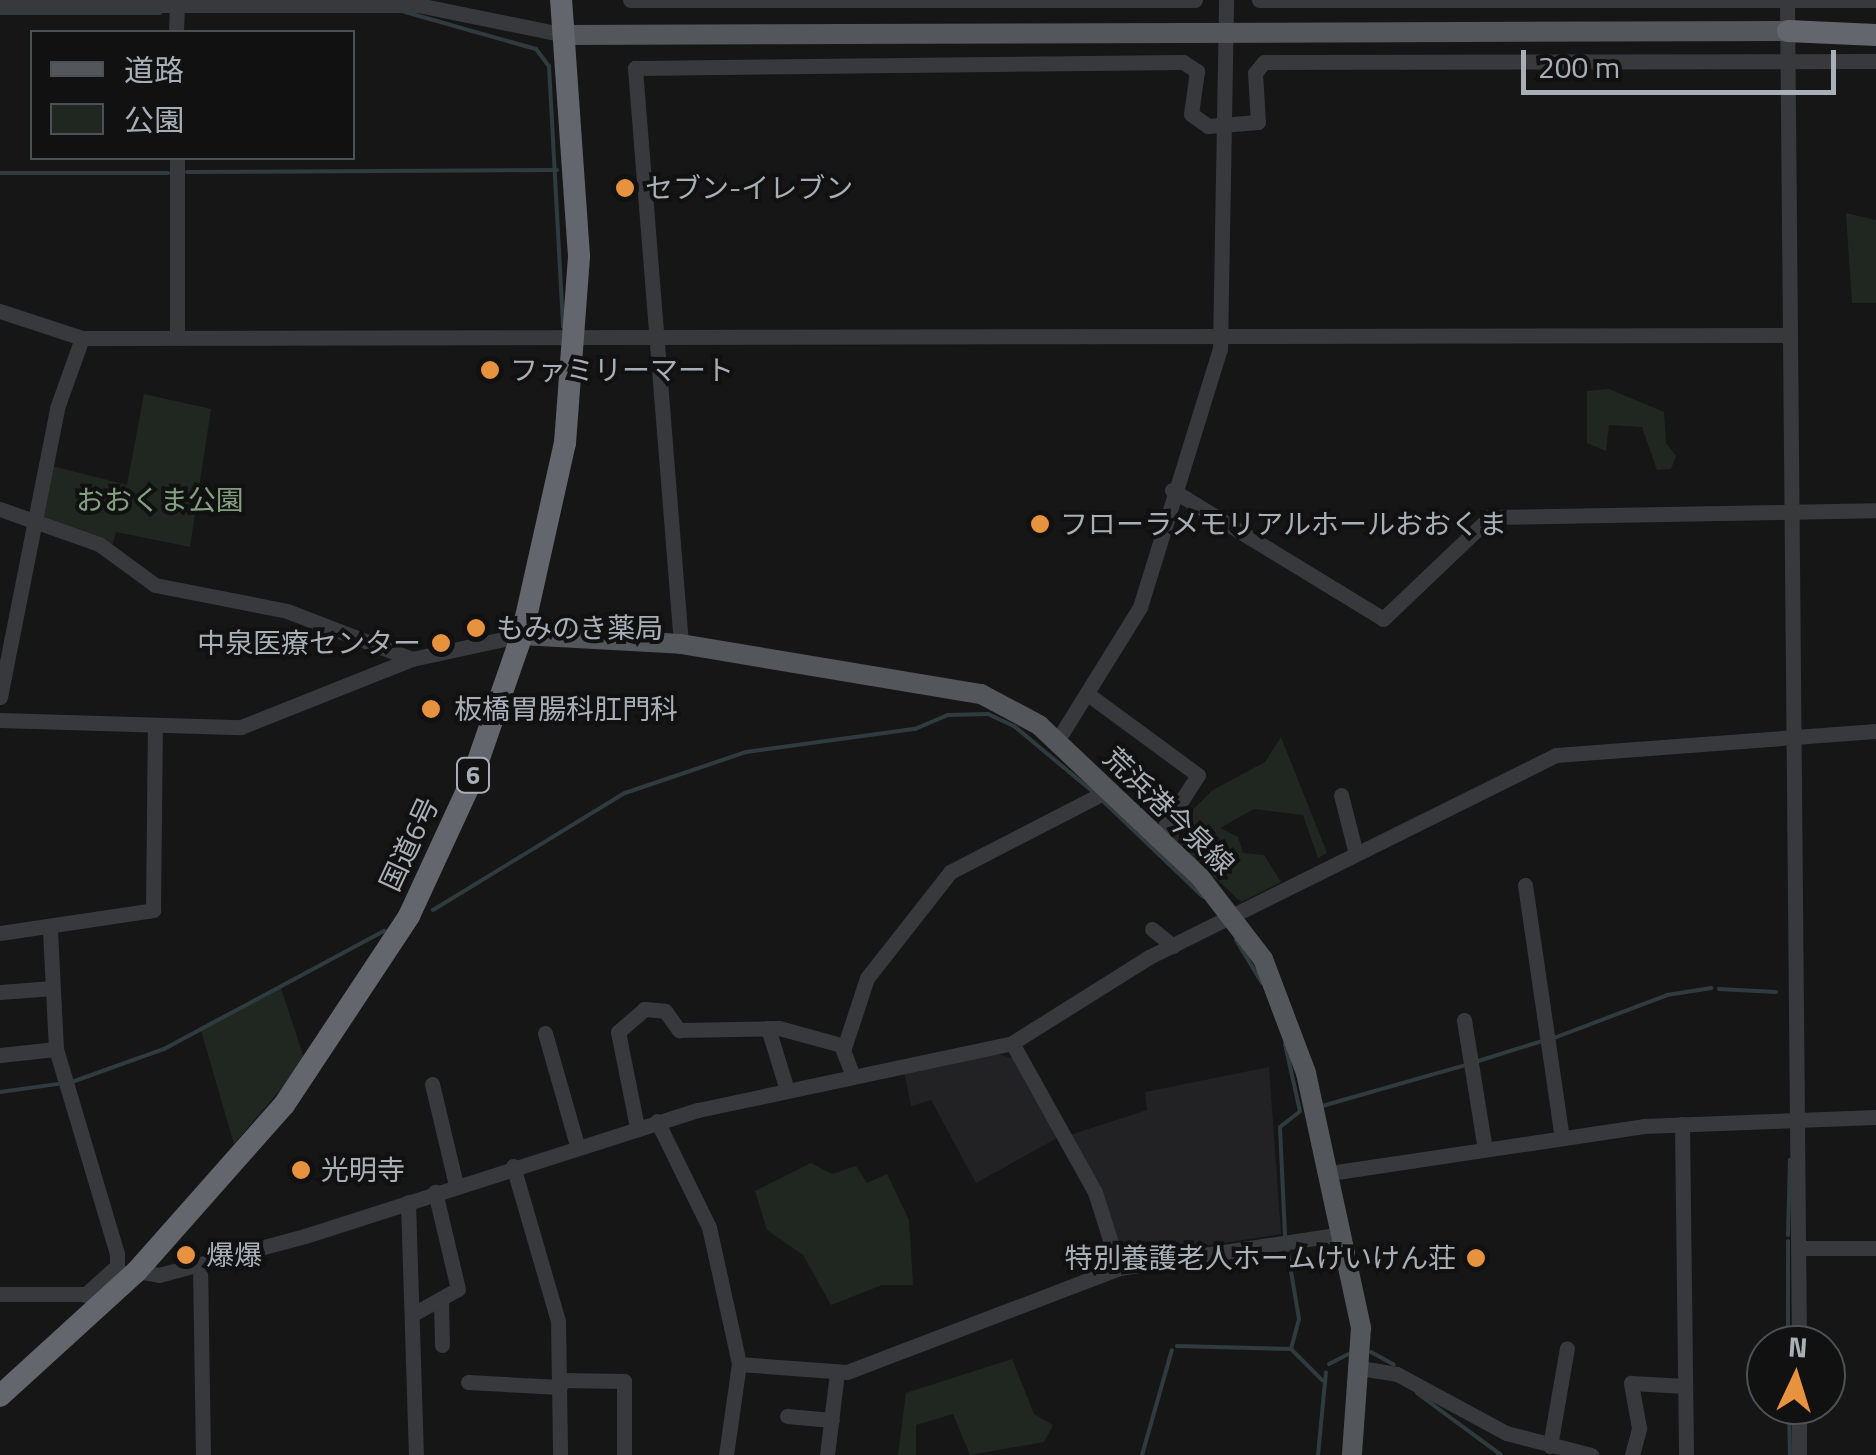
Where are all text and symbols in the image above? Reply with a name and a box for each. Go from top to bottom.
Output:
legend [30,30,355,160]
scale bar [1526,30,1841,92]
text: 200 m [1538,44,1620,90]
text: 道路 [124,47,184,93]
text: 公園 [124,97,184,143]
place label: セブン-イレブン [645,171,853,205]
marker: セブン-イレブン [614,177,636,199]
place label: ファミリーマート [510,353,734,387]
marker: ファミリーマート [479,359,501,381]
park label: おおくま公園 [76,483,244,517]
place label: フローラメモリアルホールおおくま [1060,507,1508,541]
marker: フローラメモリアルホールおおくま [1029,513,1051,535]
place label: もみのき薬局 [496,611,664,645]
marker: もみのき薬局 [465,617,487,639]
place label: 中泉医療センター [197,626,421,660]
marker: 中泉医療センター [430,632,452,654]
place label: 板橋胃腸科肛門科 [454,692,678,726]
marker: 板橋胃腸科肛門科 [418,696,444,722]
street label: 荒浜港今泉線 [1097,741,1241,881]
road number: 6 [456,755,490,795]
street label: 国道6号 [373,792,445,896]
place label: 光明寺 [321,1153,405,1187]
marker: 光明寺 [290,1159,312,1181]
place label: 爆爆 [206,1238,262,1272]
place label: 特別養護老人ホームけいけん荘 [1064,1241,1456,1275]
marker: 爆爆 [175,1244,197,1266]
marker: 特別養護老人ホームけいけん荘 [1465,1247,1487,1269]
text: N [1787,1324,1809,1369]
north arrow [1746,1325,1846,1425]

